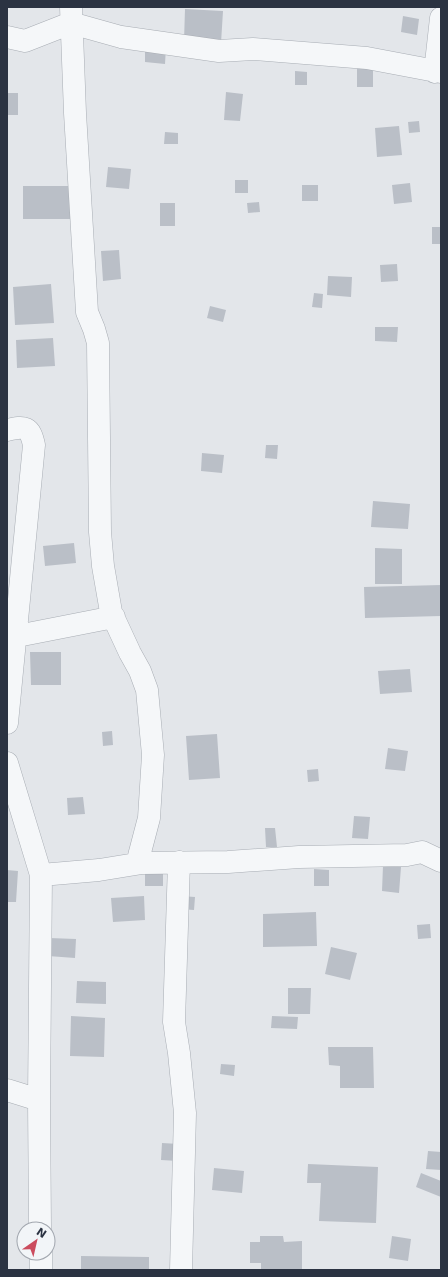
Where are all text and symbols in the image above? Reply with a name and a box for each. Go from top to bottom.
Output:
north arrow [16,1221,56,1261]
text: N [34,1225,49,1241]

